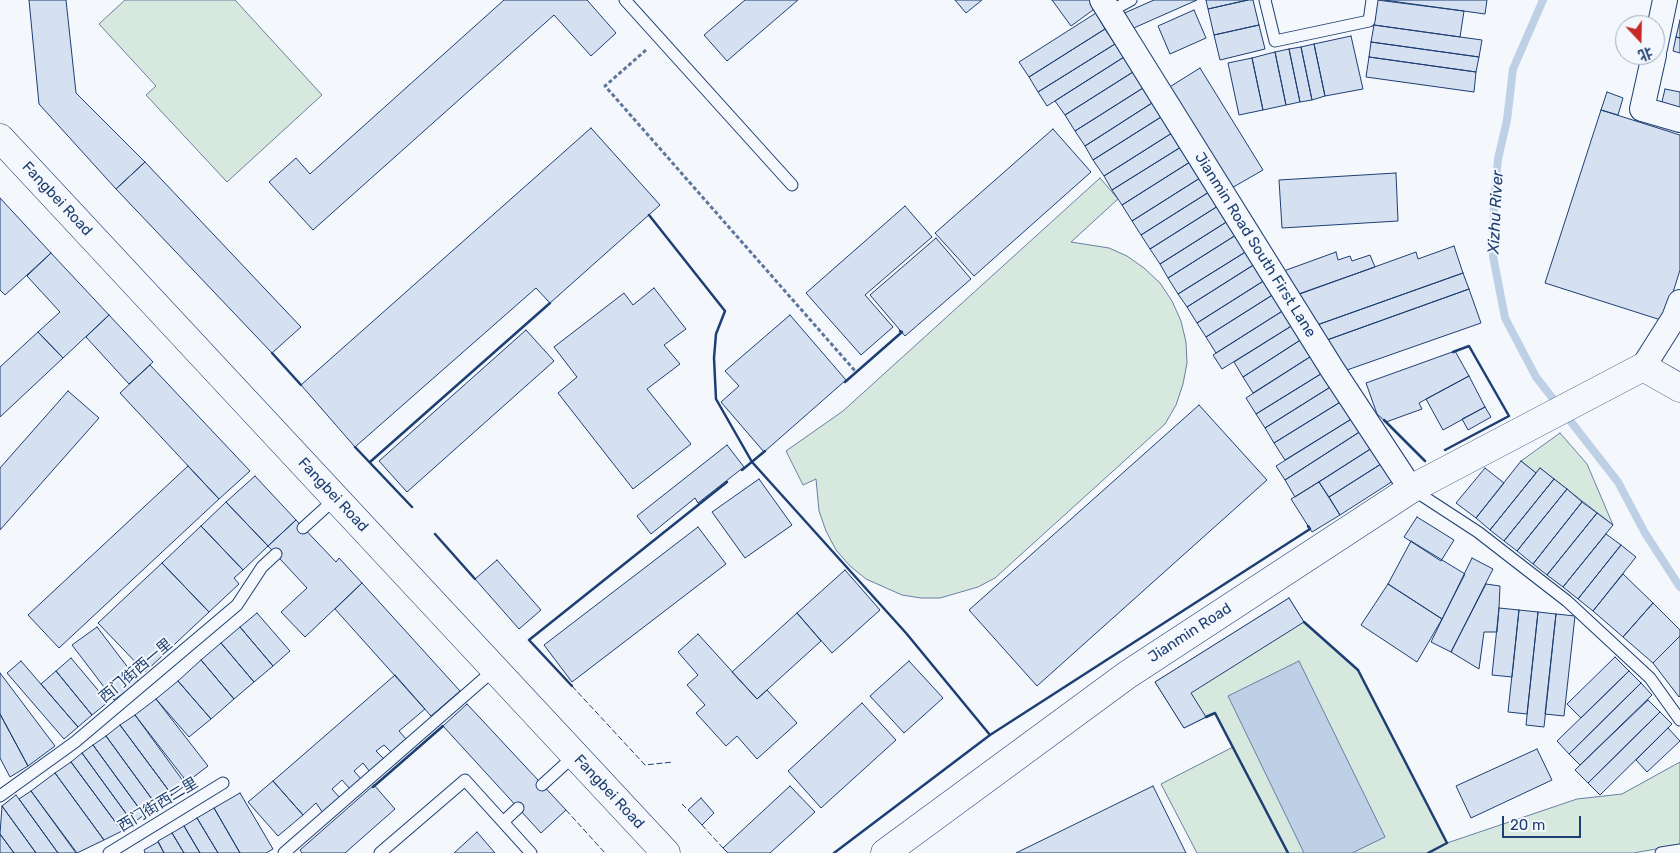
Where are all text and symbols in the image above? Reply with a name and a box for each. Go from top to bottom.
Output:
north arrow [1615,15,1665,65]
text: 北 [1636,43,1655,64]
street label: Jianmin Road South First Lane [1191,149,1319,341]
street label: Fangbei Road [18,158,96,240]
water label: Xizhu River [1484,170,1508,254]
street label: Fangbei Road [294,454,372,536]
street label: Jianmin Road [1145,599,1235,667]
street label: 西门街西一里 [96,635,176,707]
street label: Fangbei Road [570,751,648,833]
street label: 西门街西二里 [115,774,201,836]
scale bar [1505,806,1584,838]
text: 20 m [1510,816,1545,834]

